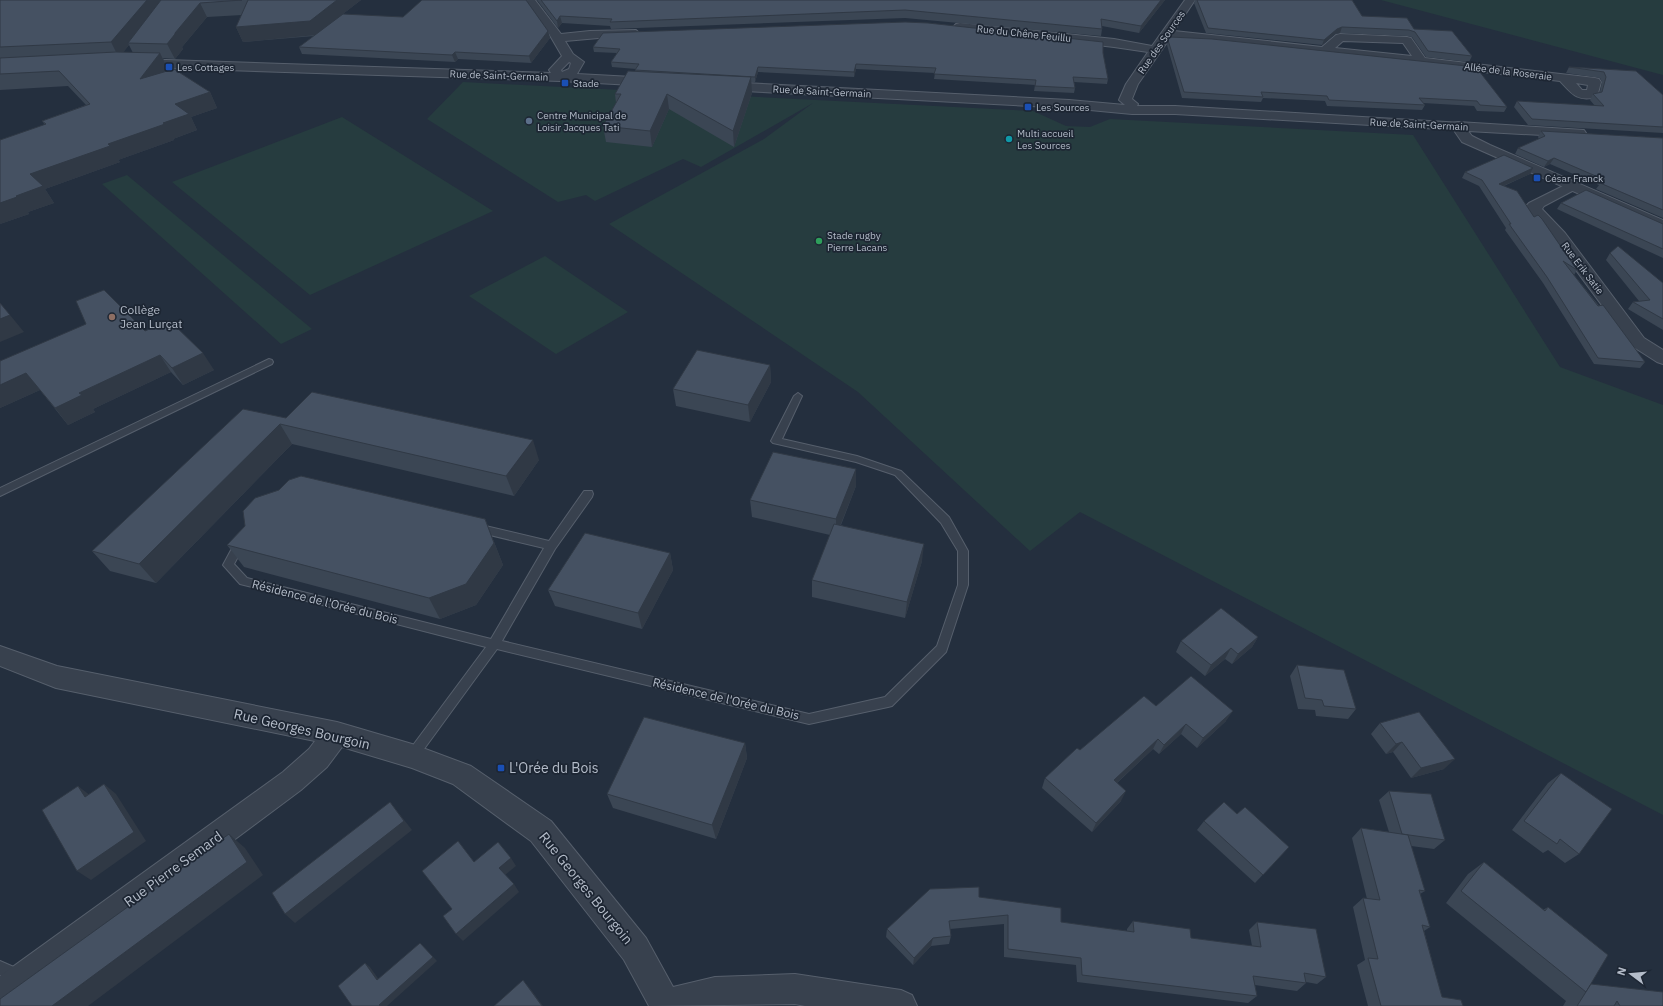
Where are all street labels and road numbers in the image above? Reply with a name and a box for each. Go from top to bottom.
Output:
street label: Rue des Sources [1135,8,1188,77]
street label: Rue du Chêne Feuillu [976,22,1072,45]
street label: Allée de la Roseraie [1463,60,1553,83]
street label: Rue de Saint-Germain [449,67,549,84]
street label: Rue de Saint-Germain [772,82,872,101]
street label: Rue de Saint-Germain [1369,115,1469,134]
street label: Rue Erik Satie [1559,240,1607,297]
street label: Résidence de l'Orée du Bois [251,576,400,627]
street label: Résidence de l'Orée du Bois [651,674,801,723]
street label: Rue Georges Bourgoin [232,705,372,753]
street label: Rue Pierre Semard [120,827,226,911]
street label: Rue Georges Bourgoin [535,828,637,948]

